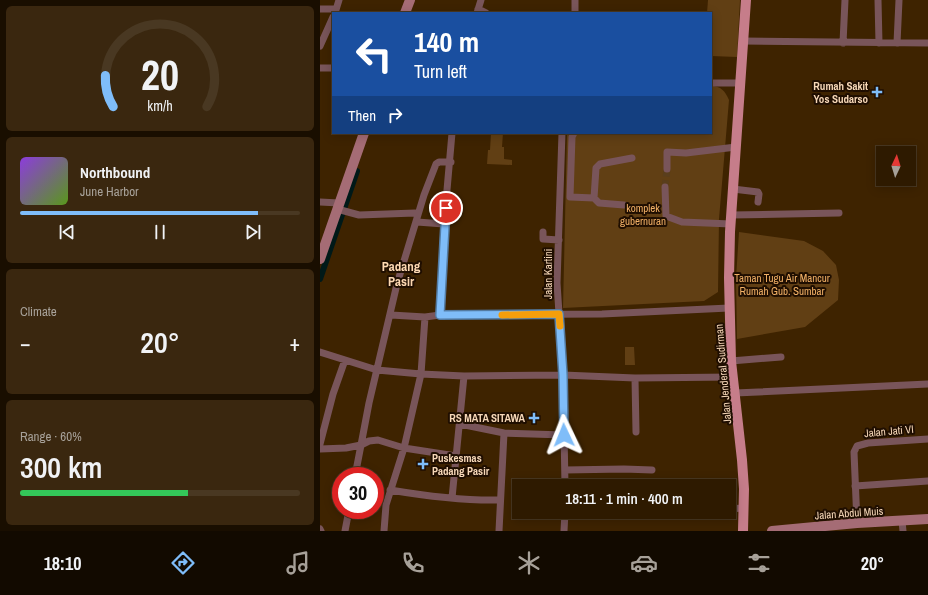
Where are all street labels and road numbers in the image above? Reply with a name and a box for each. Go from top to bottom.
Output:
street label: Jalan Kartini [541,249,555,299]
street label: Jalan Jenderal Sudirman [712,323,734,425]
street label: Jalan Jati VI [864,422,914,440]
street label: Jalan Abdul Muis [814,504,884,522]

